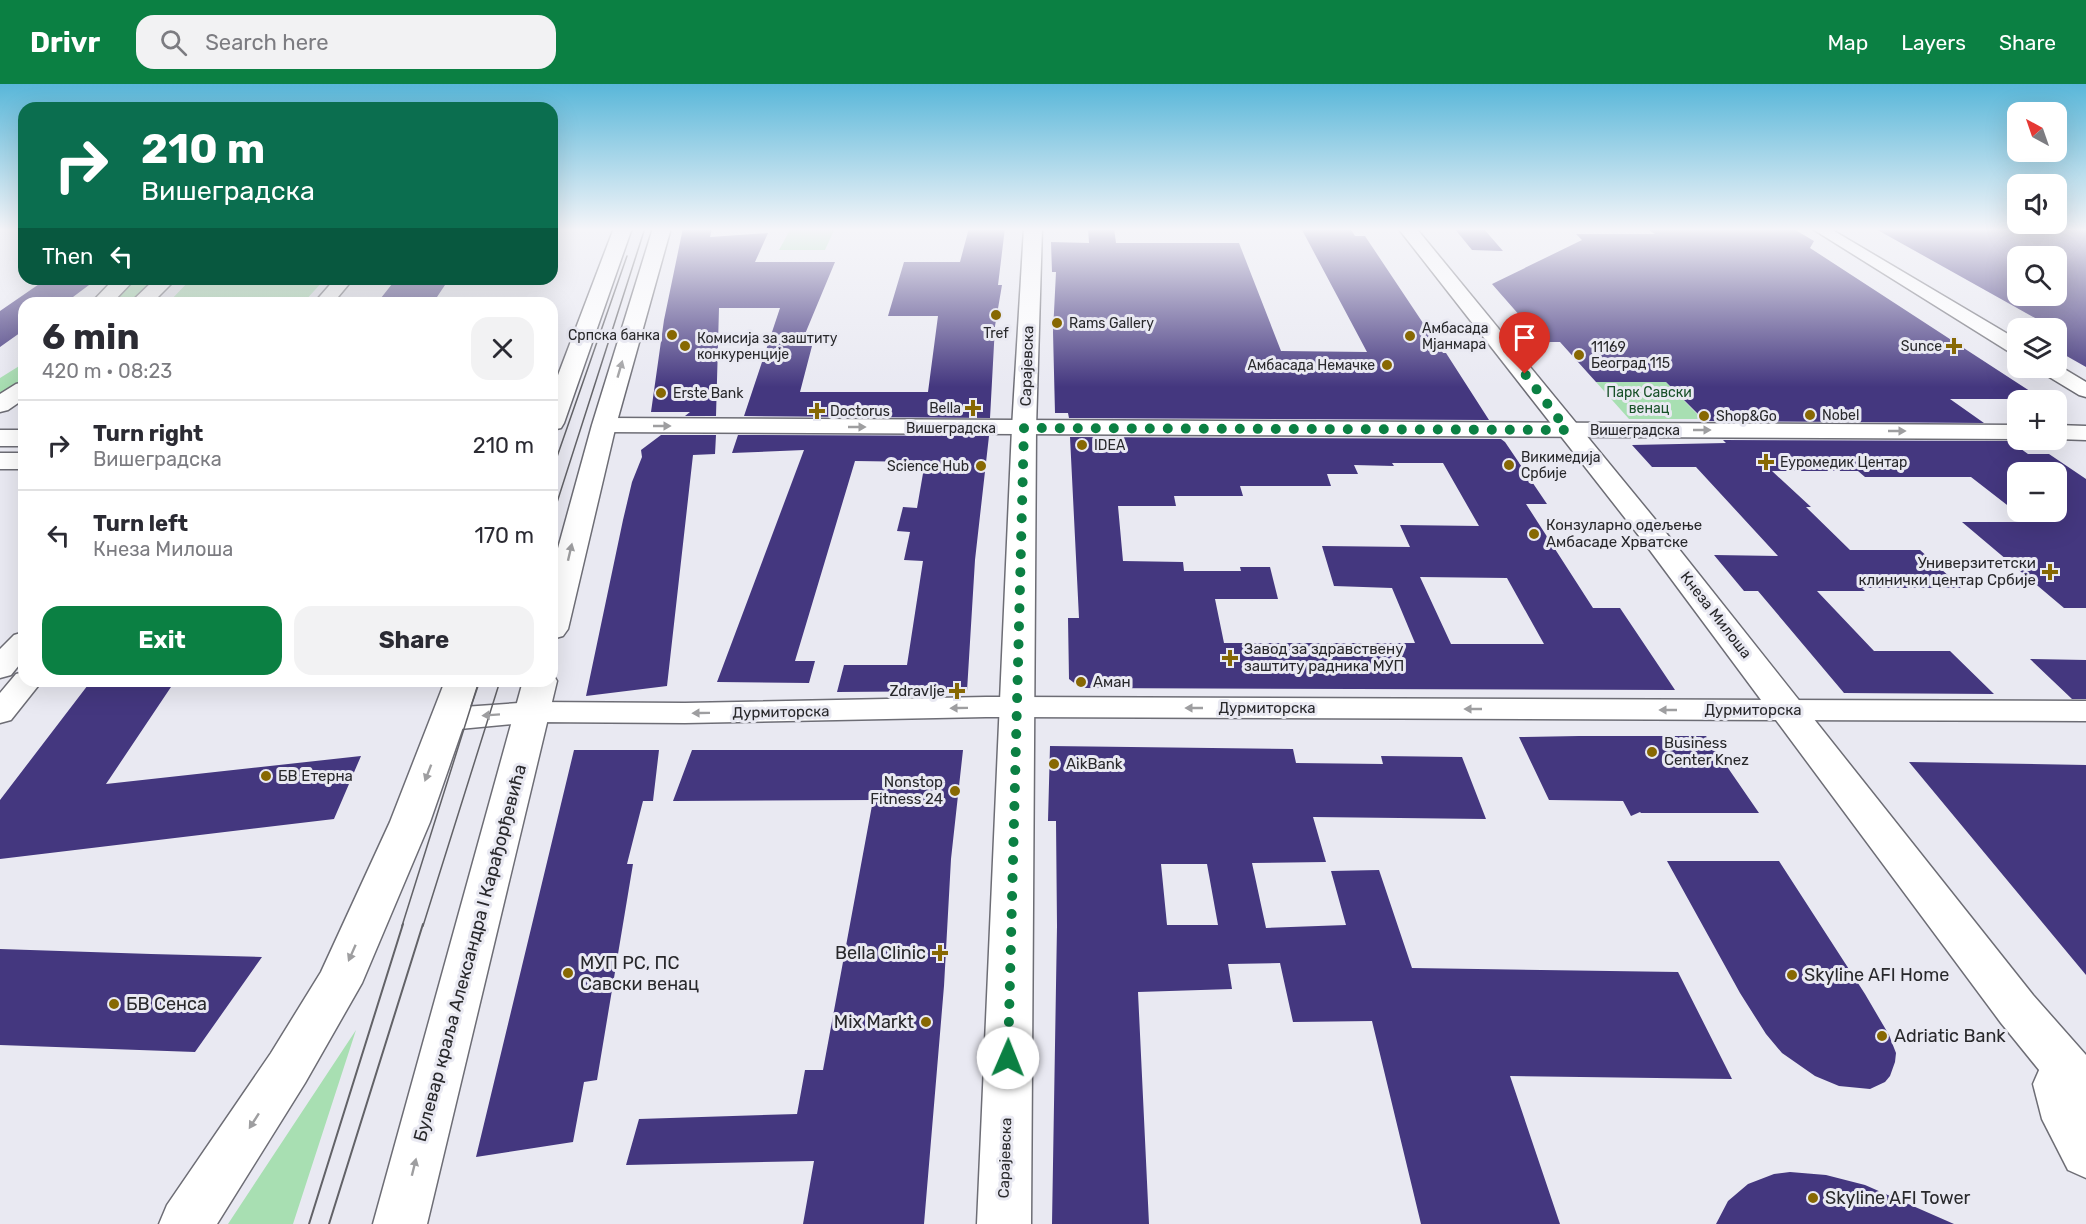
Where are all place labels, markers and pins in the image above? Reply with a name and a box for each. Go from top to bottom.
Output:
marker: Tref [989,308,1003,322]
pin [1499,312,1550,374]
place label: Rams Gallery [1069,315,1154,332]
marker: Rams Gallery [1050,316,1064,330]
place label: Амбасада Мјанмара [1422,320,1488,353]
place label: Tref [983,325,1009,342]
place label: Српска банка [568,327,660,344]
marker: Српска банка [665,328,679,342]
marker: Амбасада Мјанмара [1403,329,1417,343]
place label: Комисија за заштиту конкуренције [697,330,838,363]
place label: Sunce [1901,338,1942,355]
marker: Комисија за заштиту конкуренције [678,339,692,353]
place label: 11169 Београд 115 [1591,339,1670,372]
marker: Sunce [1947,339,1961,353]
marker: 11169 Београд 115 [1572,348,1586,362]
place label: Амбасада Немачке [1247,357,1375,374]
marker: Амбасада Немачке [1380,358,1394,372]
place label: Erste Bank [673,385,744,402]
marker: Erste Bank [654,386,668,400]
place label: Bella [929,400,961,417]
marker: Bella [966,401,980,415]
marker: Doctorus [808,402,826,420]
place label: Doctorus [830,403,890,420]
place label: Nobel [1822,407,1859,424]
place label: Shop&Go [1716,408,1777,425]
marker: Nobel [1803,408,1817,422]
marker: Shop&Go [1697,409,1711,423]
place label: IDEA [1094,437,1126,454]
marker: IDEA [1075,438,1089,452]
place label: Викимедија Србије [1521,449,1601,482]
marker: Еуромедик Центар [1757,453,1775,471]
place label: Еуромедик Центар [1780,454,1907,471]
place label: Science Hub [887,458,969,475]
marker: Викимедија Србије [1502,458,1516,472]
marker: Science Hub [974,459,988,473]
place label: Конзуларно одељење Амбасаде Хрватске [1546,516,1702,551]
marker: Конзуларно одељење Амбасаде Хрватске [1527,527,1541,541]
place label: Универзитетски клинички центар Србије [1858,554,2036,589]
marker: Универзитетски клинички центар Србије [2041,563,2059,581]
place label: Завод за здравствену заштиту радника МУП [1244,640,1404,675]
marker: Завод за здравствену заштиту радника МУП [1221,649,1239,667]
place label: Аман [1093,673,1131,691]
marker: Аман [1074,675,1088,689]
place label: Zdravlje [889,682,945,700]
marker: Zdravlje [950,684,964,698]
place label: Business Center Knez [1664,734,1749,769]
marker: Business Center Knez [1645,745,1659,759]
place label: AikBank [1066,755,1123,773]
marker: AikBank [1047,757,1061,771]
place label: БВ Етерна [278,767,353,785]
marker: БВ Етерна [259,769,273,783]
place label: Nonstop Fitness 24 [870,773,943,808]
marker: Nonstop Fitness 24 [948,784,962,798]
place label: Bella Clinic [835,942,926,964]
marker: Bella Clinic [931,944,949,962]
place label: МУП РС, ПС Савски венац [580,952,699,995]
place label: Skyline AFI Home [1804,964,1949,986]
marker: МУП РС, ПС Савски венац [561,966,575,980]
marker: Skyline AFI Home [1785,968,1799,982]
place label: БВ Сенса [126,993,207,1015]
marker: БВ Сенса [107,997,121,1011]
place label: Mix Markt [834,1011,914,1033]
marker: Mix Markt [919,1015,933,1029]
place label: Adriatic Bank [1894,1025,2006,1047]
marker: Adriatic Bank [1875,1029,1889,1043]
place label: Skyline AFI Tower [1825,1187,1971,1209]
marker: Skyline AFI Tower [1806,1191,1820,1205]

